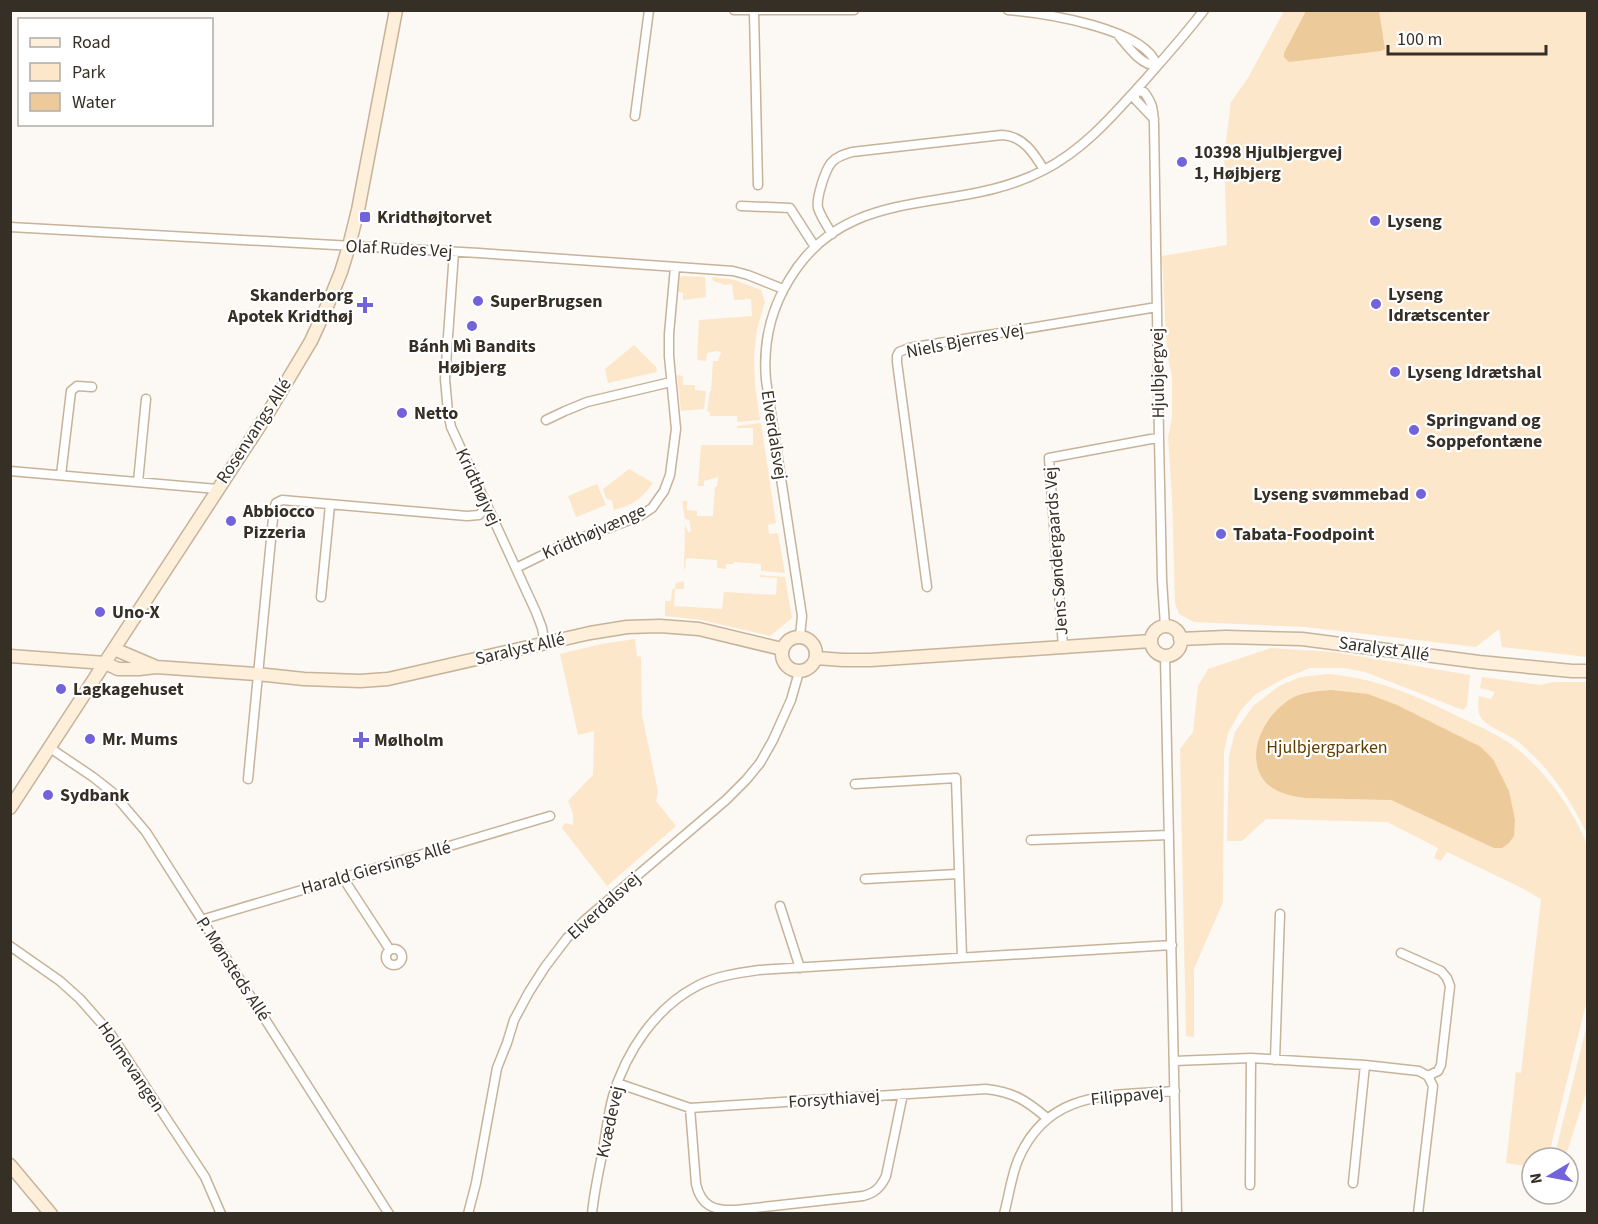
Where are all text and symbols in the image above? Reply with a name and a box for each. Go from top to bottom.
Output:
legend [18,18,213,126]
scale bar [1388,18,1546,56]
text: 100 m [1397,27,1442,52]
text: Road [72,30,111,55]
text: Park [72,60,106,85]
text: Water [72,90,116,115]
place label: 10398 Hjulbjergvej 1, Højbjerg [1194,140,1342,186]
marker: 10398 Hjulbjergvej 1, Højbjerg [1175,155,1189,169]
place label: Kridthøjtorvet [377,205,492,230]
place label: Lyseng [1387,209,1442,234]
marker: Kridthøjtorvet [358,210,372,224]
marker: Lyseng [1368,214,1382,228]
street label: Olaf Rudes Vej [345,234,453,264]
place label: Lyseng Idrætscenter [1388,282,1490,328]
place label: Skanderborg Apotek Kridthøj [227,283,353,329]
place label: SuperBrugsen [490,289,603,314]
marker: SuperBrugsen [471,294,485,308]
marker: Lyseng Idrætscenter [1369,297,1383,311]
marker: Skanderborg Apotek Kridthøj [358,298,372,312]
street label: Niels Bjerres Vej [904,317,1026,365]
marker: Bánh Mì Bandits Højbjerg [465,319,479,333]
street label: Hjulbjergvej [1145,327,1171,419]
place label: Bánh Mì Bandits Højbjerg [408,334,536,380]
place label: Lyseng Idrætshal [1407,360,1541,385]
marker: Lyseng Idrætshal [1388,365,1402,379]
street label: Rosenvangs Allé [211,373,298,489]
street label: Elverdalsvej [755,388,793,482]
place label: Netto [414,401,458,426]
marker: Netto [395,406,409,420]
place label: Springvand og Soppefontæne [1426,408,1542,454]
marker: Springvand og Soppefontæne [1407,423,1421,437]
street label: Kridthøjvej [449,444,507,530]
street label: Jens Søndergaards Vej [1038,466,1074,636]
place label: Lyseng svømmebad [1253,482,1409,507]
marker: Lyseng svømmebad [1414,487,1428,501]
street label: Kridthøjvænge [538,498,650,566]
place label: Abbiocco Pizzeria [242,499,315,545]
marker: Abbiocco Pizzeria [224,514,238,528]
place label: Tabata-Foodpoint [1233,522,1375,547]
marker: Tabata-Foodpoint [1214,527,1228,541]
place label: Uno-X [112,600,161,625]
marker: Uno-X [93,605,107,619]
street label: Saralyst Allé [473,627,567,671]
street label: Saralyst Allé [1337,630,1431,668]
place label: Lagkagehuset [73,677,184,702]
marker: Lagkagehuset [54,682,68,696]
place label: Mr. Mums [102,727,178,752]
place label: Mølholm [374,728,444,753]
marker: Mølholm [352,731,370,749]
marker: Mr. Mums [83,732,97,746]
park label: Hjulbjergparken [1266,735,1388,760]
place label: Sydbank [60,783,129,808]
marker: Sydbank [41,788,55,802]
street label: Harald Giersings Allé [298,835,454,901]
street label: Elverdalsvej [562,866,646,946]
street label: P. Mønsteds Allé [190,912,276,1026]
street label: Holmevangen [91,1017,171,1117]
street label: Filippavej [1089,1080,1165,1112]
street label: Forsythiavej [787,1083,881,1115]
street label: Kvædevej [590,1084,630,1160]
north arrow [1520,1146,1580,1206]
text: N [1524,1171,1548,1186]

